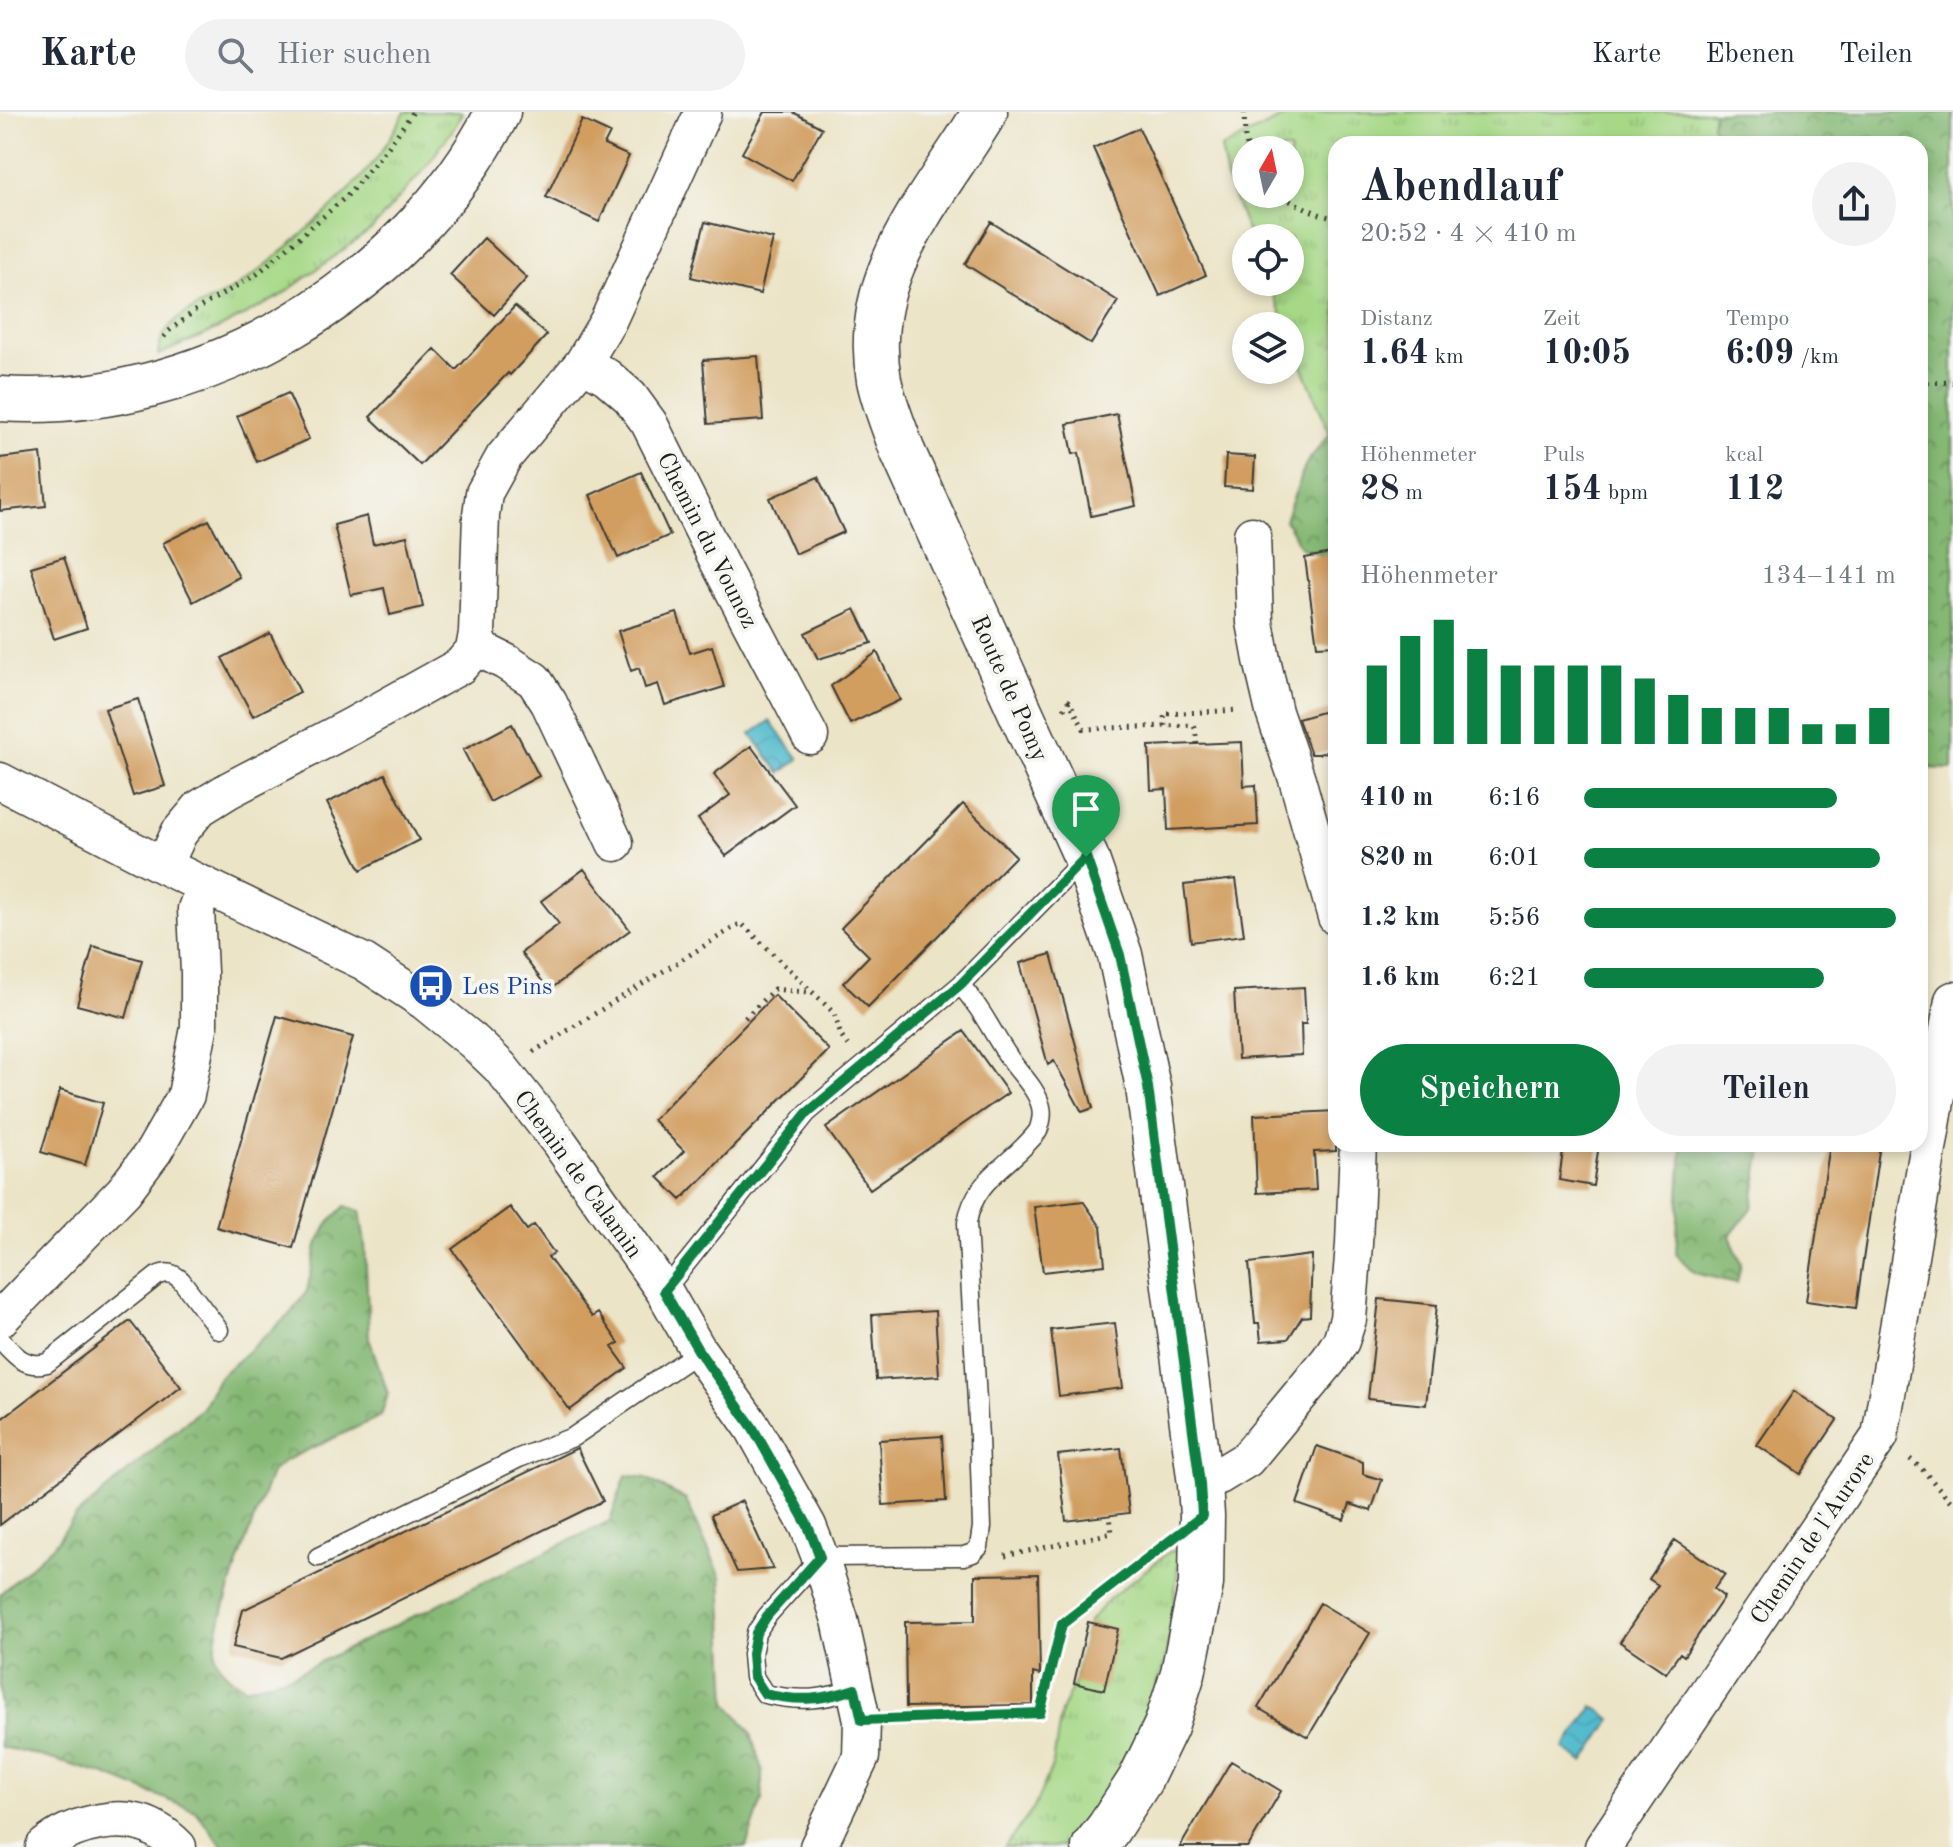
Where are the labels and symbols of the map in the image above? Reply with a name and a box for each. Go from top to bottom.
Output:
north arrow [1232,136,1304,208]
street label: Chemin du Vounoz [652,449,761,633]
street label: Route de Pomy [965,612,1051,766]
pin [1052,775,1120,857]
bus stop icon: Les Pins [407,962,455,1010]
place label: Les Pins [462,976,552,1000]
street label: Chemin de Calamin [509,1087,646,1263]
street label: Chemin de l'Aurore [1747,1449,1880,1629]

